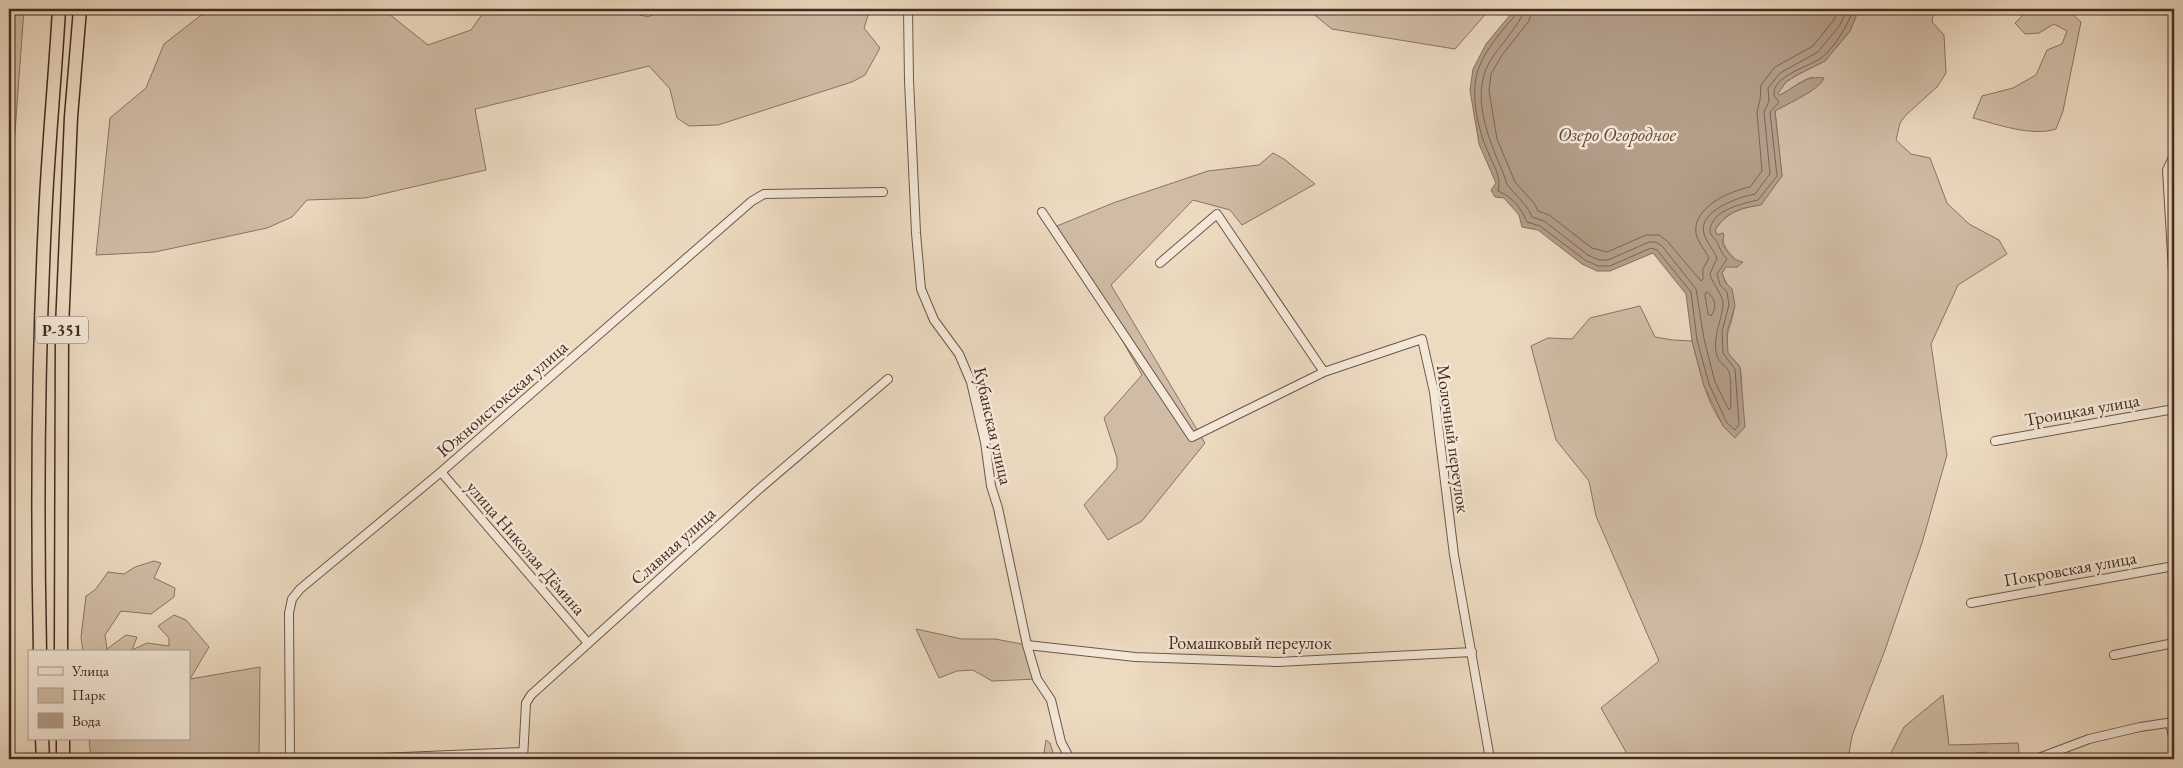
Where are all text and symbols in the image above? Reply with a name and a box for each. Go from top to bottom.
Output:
water label: Озеро Огородное [1558,122,1677,147]
road number: Р-351 [36,316,88,344]
street label: Южноистокская улица [431,335,573,462]
street label: Молочный переулок [1432,363,1475,515]
street label: Кубанская улица [969,365,1018,488]
street label: Троицкая улица [2023,388,2142,431]
street label: улица Николая Дёмина [462,476,592,620]
street label: Славная улица [625,501,721,590]
street label: Покровская улица [2002,545,2139,592]
street label: Ромашковый переулок [1168,631,1332,654]
legend [28,650,190,740]
text: Улица [71,661,109,680]
text: Парк [72,685,105,704]
text: Вода [72,711,101,730]

